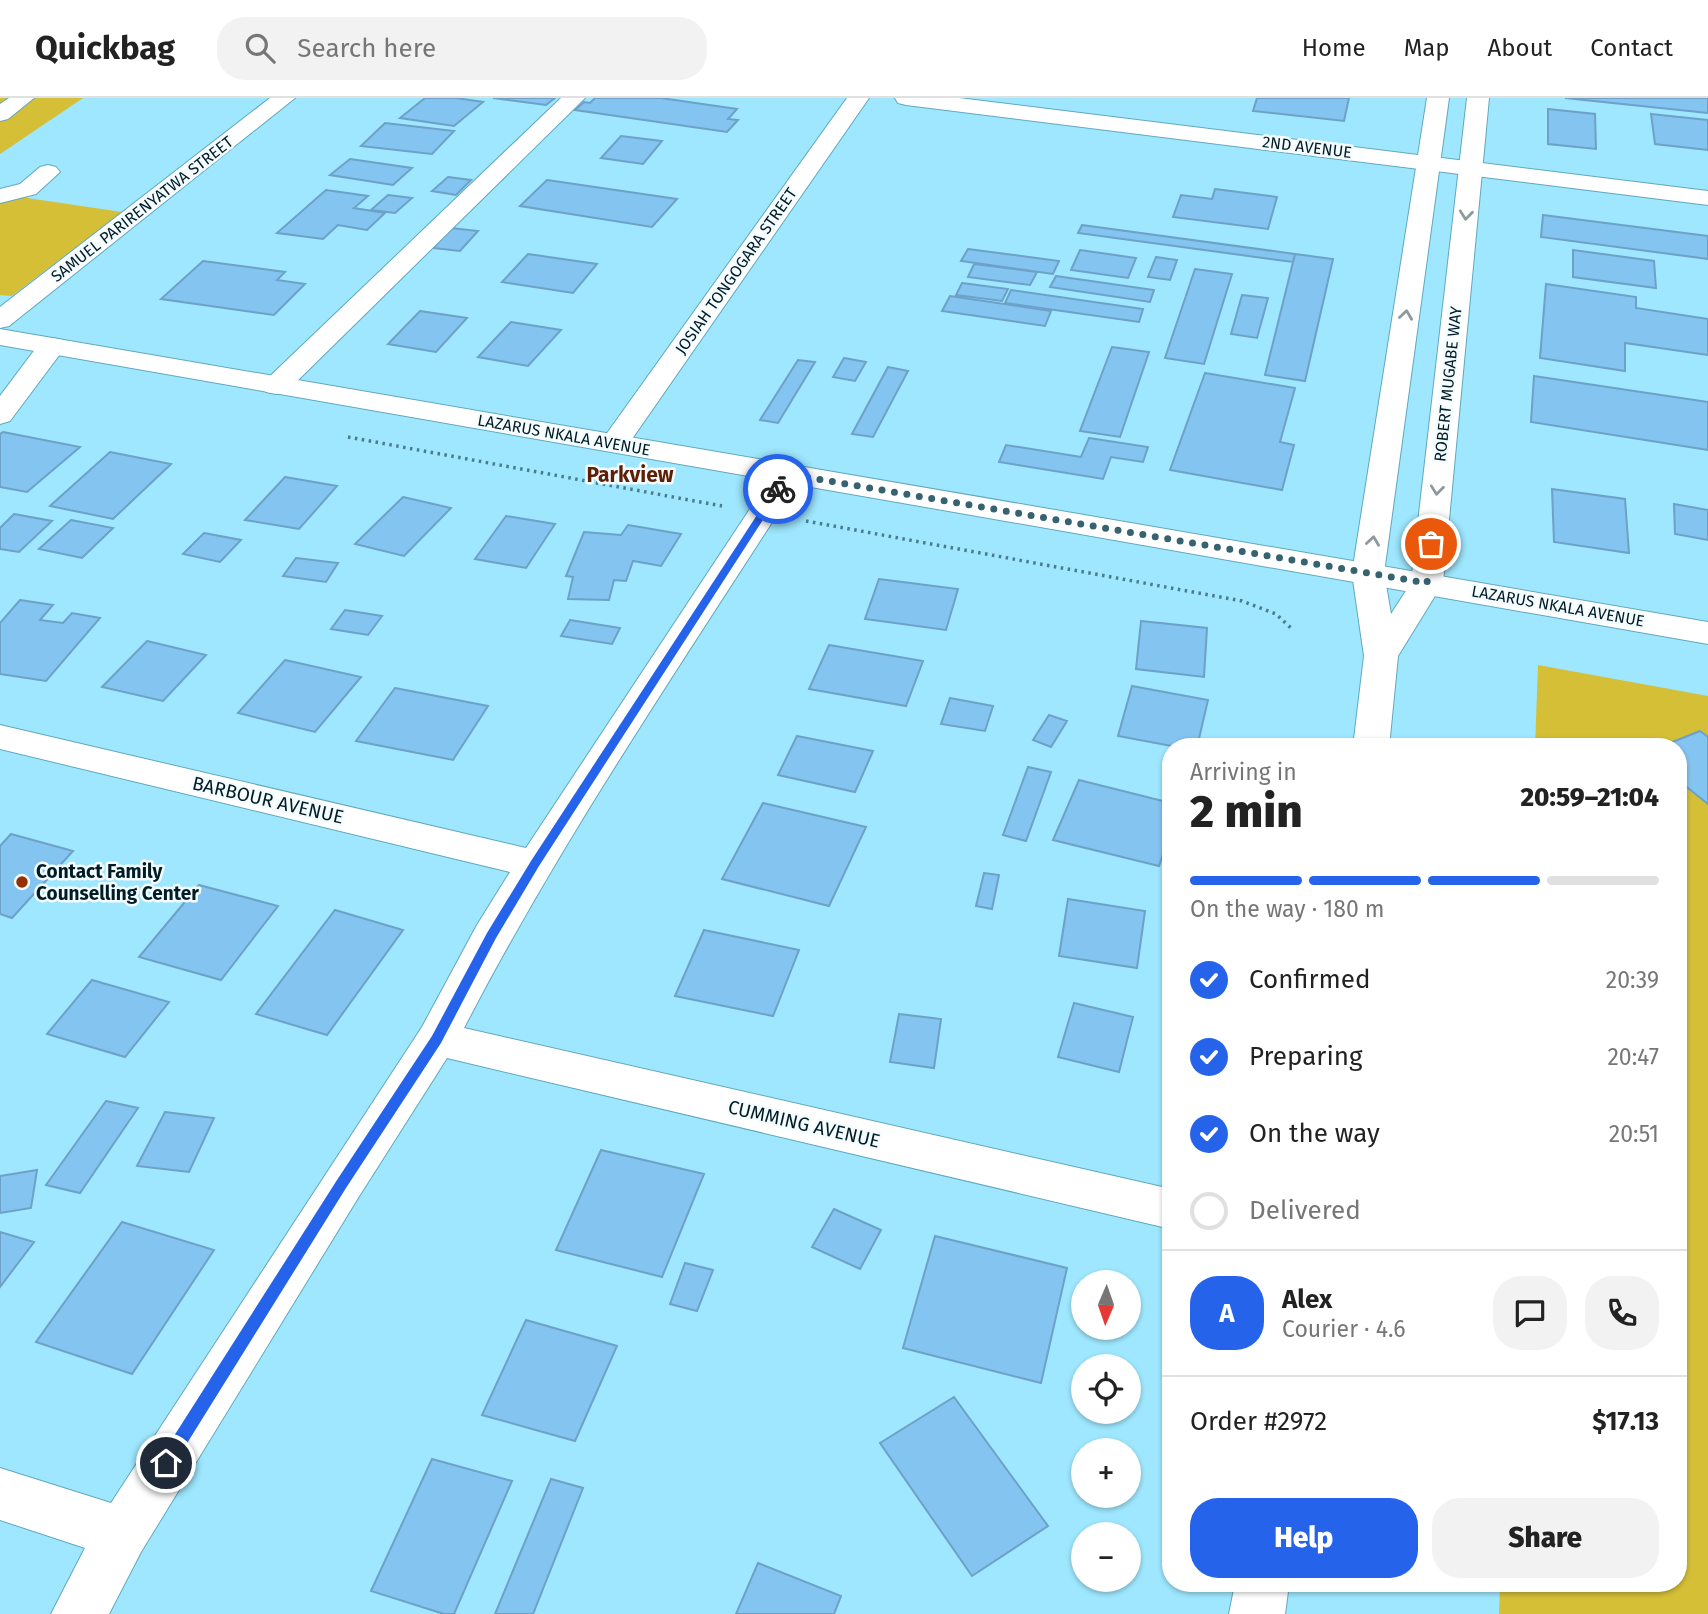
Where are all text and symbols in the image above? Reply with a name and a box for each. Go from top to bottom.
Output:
search box [217,17,707,80]
text: Quickbag [35,28,175,68]
icon: search [241,29,279,67]
text: Search here [297,33,436,64]
text: Home [1302,34,1366,62]
text: Map [1404,34,1450,62]
text: About [1488,34,1552,62]
text: Contact [1590,34,1673,62]
street label: SAMUEL PARIRENYATWA STREET [47,132,237,286]
street label: 2ND AVENUE [1261,132,1353,162]
street label: JOSIAH TONGOGARA STREET [671,184,801,358]
one-way arrow [1459,209,1474,220]
street label: ROBERT MUGABE WAY [1430,305,1466,463]
one-way arrow [1398,310,1413,321]
street label: LAZARUS NKALA AVENUE [476,410,652,460]
courier [743,454,813,524]
district label: Parkview [586,462,674,488]
icon: bike [759,470,797,508]
one-way arrow [1430,484,1445,495]
pin [1401,514,1461,574]
icon: bag [1412,525,1450,563]
one-way arrow [1365,535,1380,546]
street label: LAZARUS NKALA AVENUE [1470,581,1646,631]
text: Arriving in [1190,758,1297,786]
street label: BARBOUR AVENUE [190,771,346,829]
text: 20:59–21:04 [1520,782,1659,813]
text: 2 min [1190,784,1303,839]
place label: Contact Family Counselling Center [36,860,199,905]
marker: Contact Family Counselling Center [14,874,30,890]
text: On the way · 180 m [1190,895,1385,923]
icon: check [1190,961,1228,999]
text: Confirmed [1249,964,1370,995]
text: 20:39 [1606,966,1659,994]
icon: check [1190,1038,1228,1076]
text: Preparing [1249,1041,1362,1072]
text: 20:47 [1607,1043,1659,1071]
street label: CUMMING AVENUE [726,1095,882,1153]
icon: check [1190,1115,1228,1153]
text: On the way [1249,1118,1380,1149]
text: 20:51 [1609,1120,1659,1148]
text: Delivered [1249,1195,1361,1226]
north arrow [1071,1270,1141,1340]
map controls [1071,1270,1141,1592]
button: chat [1493,1276,1567,1350]
button: phone [1585,1276,1659,1350]
text: Alex [1282,1284,1332,1315]
text: A [1219,1298,1235,1329]
text: Courier · 4.6 [1282,1315,1406,1343]
button: locate [1071,1354,1141,1424]
text: Order #2972 [1190,1406,1327,1437]
text: $17.13 [1592,1406,1659,1437]
pin [136,1433,196,1493]
button: + [1071,1438,1141,1508]
icon: home [147,1444,185,1482]
button: Help [1190,1498,1418,1578]
button: Share [1432,1498,1659,1578]
button: − [1071,1522,1141,1592]

